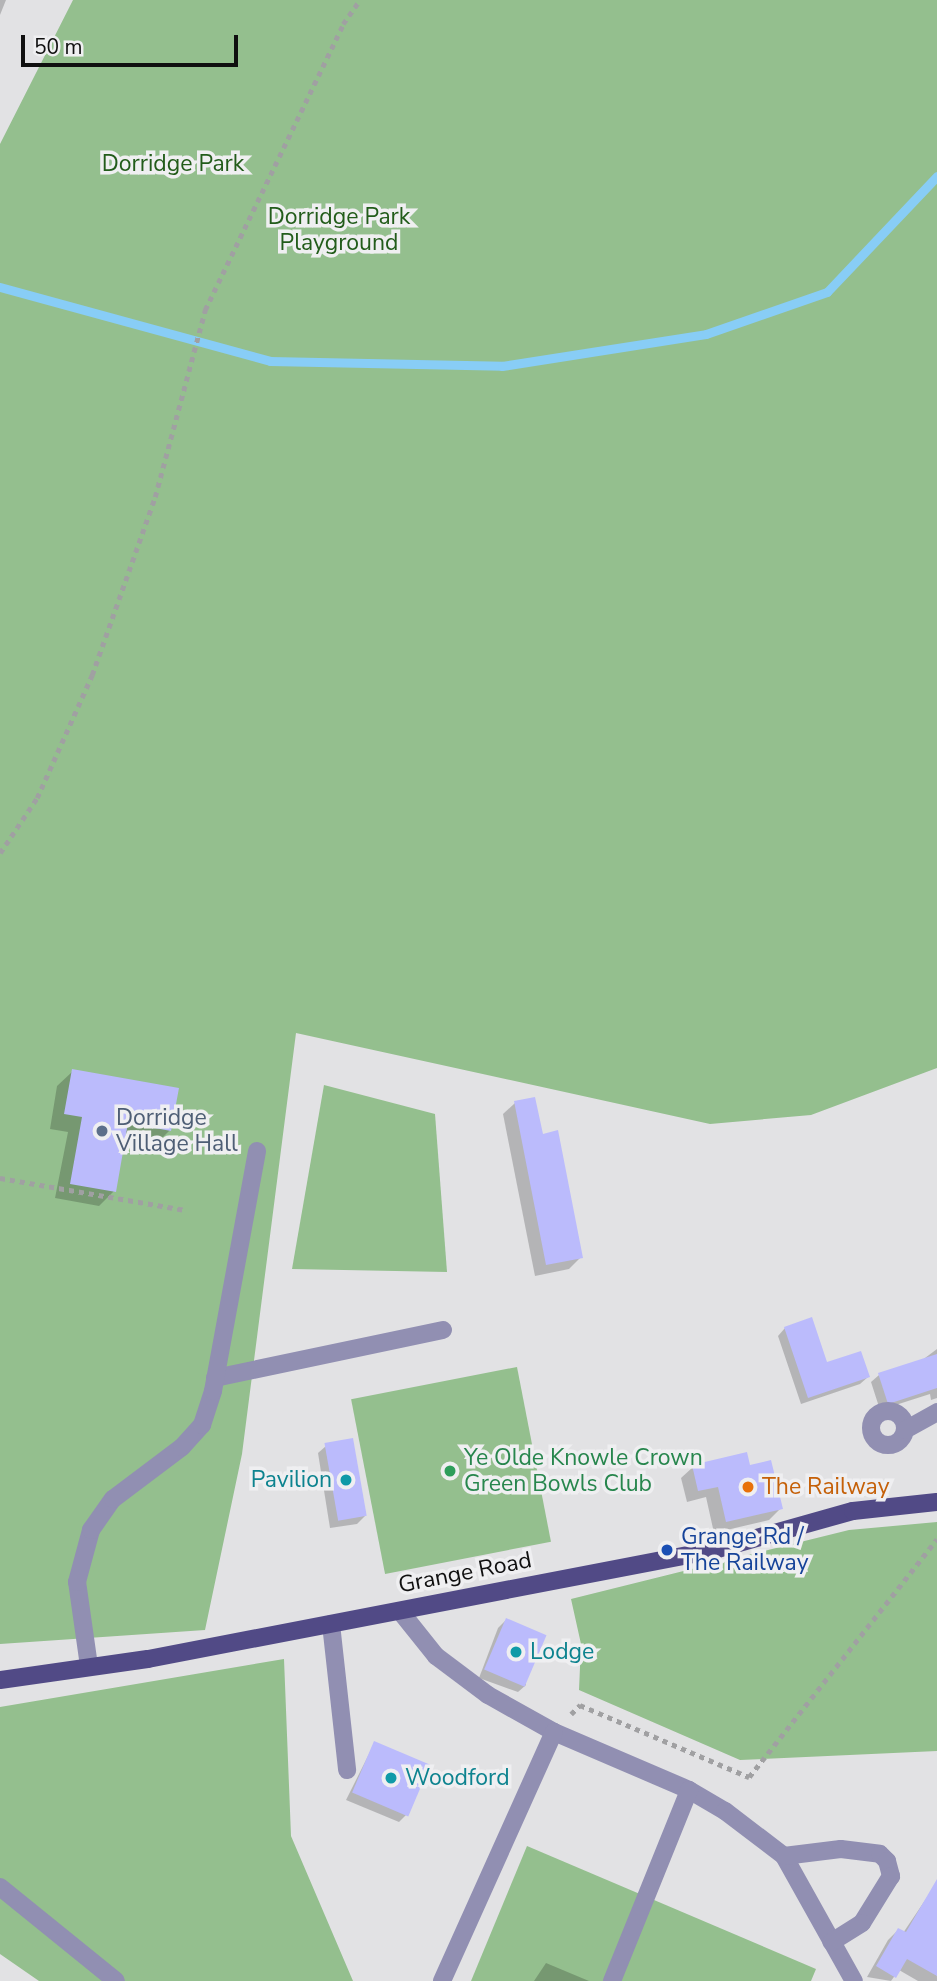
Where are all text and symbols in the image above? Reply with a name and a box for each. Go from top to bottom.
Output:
scale bar [24,21,242,65]
text: 50 m [34,33,83,61]
park label: Dorridge Park [102,150,244,178]
park label: Dorridge Park Playground [268,203,410,257]
place label: Dorridge Village Hall [116,1104,238,1158]
marker: Dorridge Village Hall [94,1123,110,1139]
place label: Ye Olde Knowle Crown Green Bowls Club [464,1444,703,1498]
marker: Ye Olde Knowle Crown Green Bowls Club [442,1463,458,1479]
place label: Pavilion [251,1466,332,1494]
marker: Pavilion [338,1472,354,1488]
place label: The Railway [762,1473,889,1501]
marker: The Railway [740,1479,756,1495]
place label: Grange Rd / The Railway [681,1523,808,1577]
marker: Grange Rd / The Railway [659,1542,675,1558]
street label: Grange Road [396,1547,534,1599]
place label: Lodge [530,1638,594,1666]
marker: Lodge [508,1644,524,1660]
place label: Woodford [405,1764,510,1792]
marker: Woodford [383,1770,399,1786]

